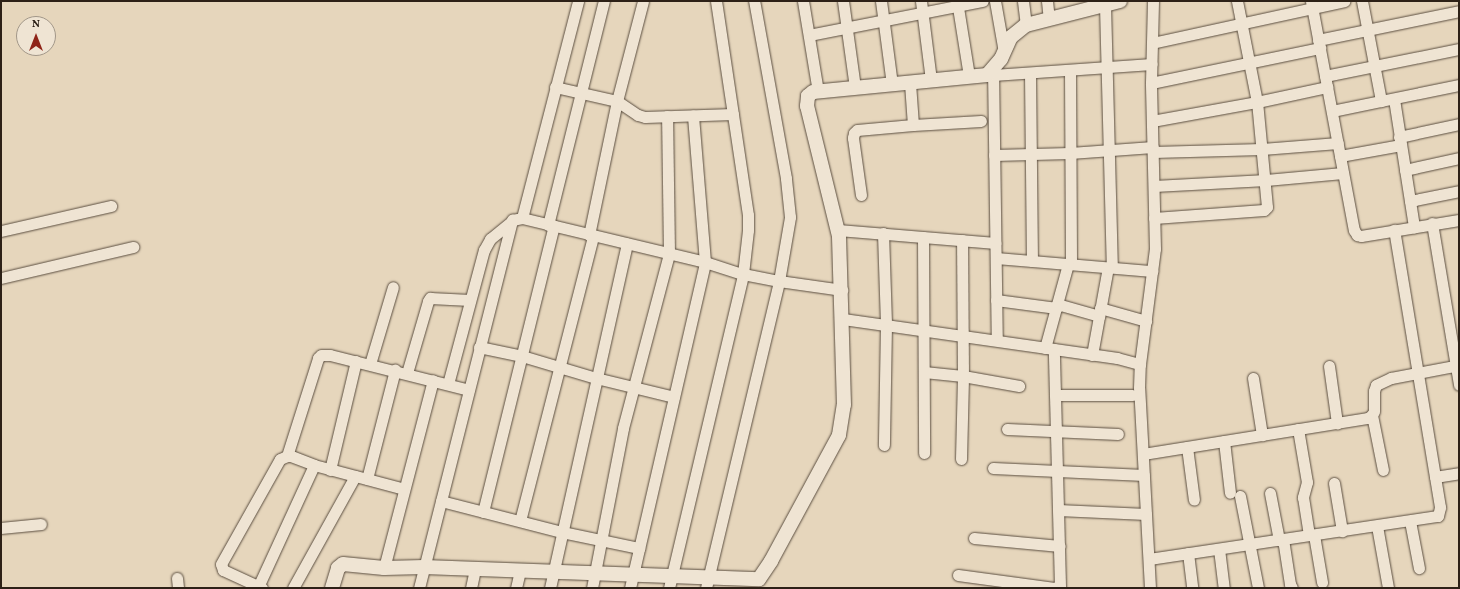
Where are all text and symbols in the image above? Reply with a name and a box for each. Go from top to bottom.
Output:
north arrow [16,16,56,56]
text: N [32,17,40,32]

